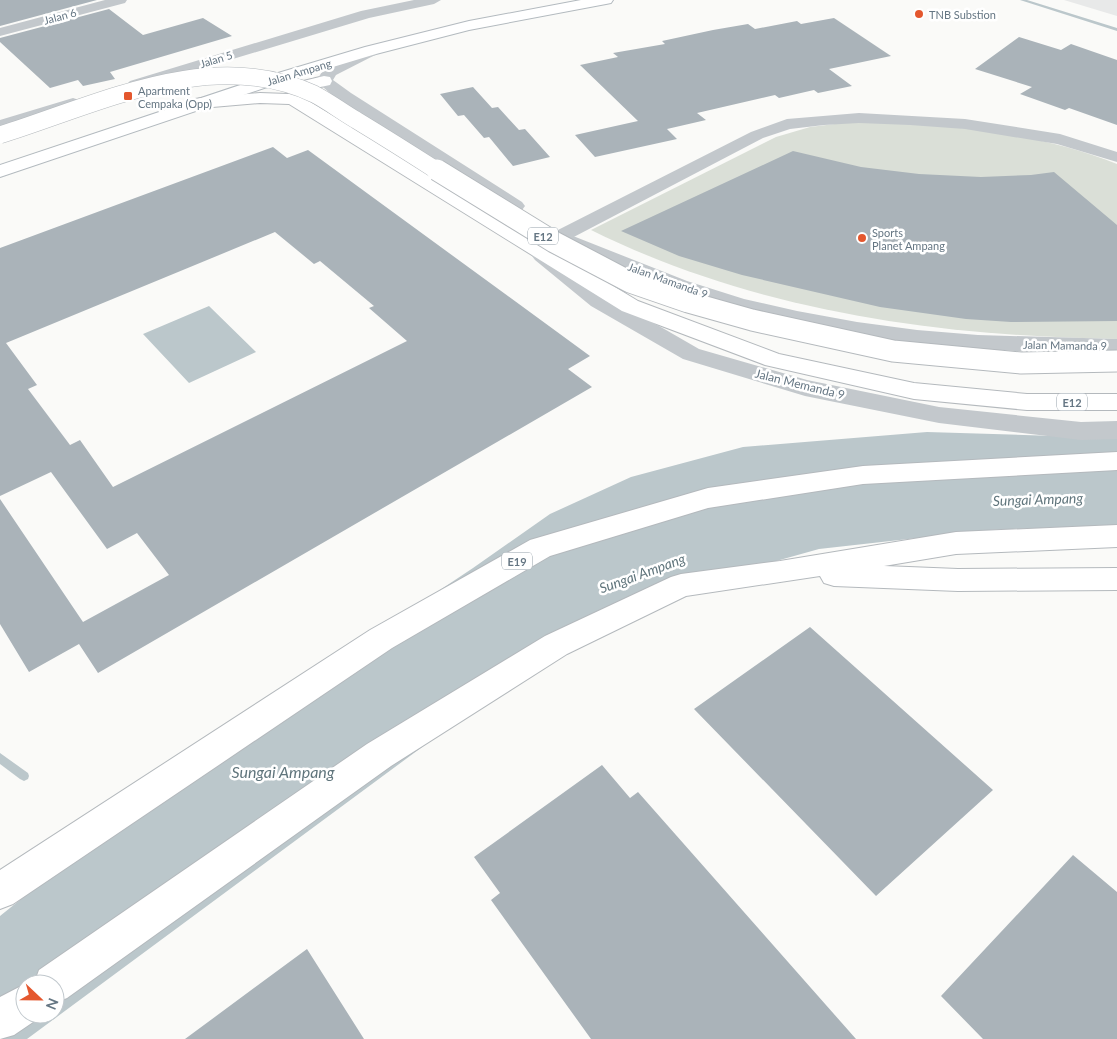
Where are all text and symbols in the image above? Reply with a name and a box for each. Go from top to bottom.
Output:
street label: Jalan 6 [42,5,78,27]
marker: TNB Substion [913,8,925,20]
place label: TNB Substion [929,8,996,21]
street label: Jalan 5 [198,48,234,70]
street label: Jalan Ampang [265,56,333,88]
place label: Apartment Cempaka (Opp) [138,84,212,110]
marker: Apartment Cempaka (Opp) [122,90,134,102]
place label: Sports Planet Ampang [872,226,945,252]
road number: E12 [528,228,558,245]
marker: Sports Planet Ampang [856,232,868,244]
street label: Jalan Mamanda 9 [626,260,710,300]
street label: Jalan Mamanda 9 [1023,338,1107,352]
street label: Jalan Memanda 9 [754,366,846,402]
road number: E12 [1057,394,1087,411]
water label: Sungai Ampang [993,489,1084,509]
water label: Sungai Ampang [597,550,688,596]
road number: E19 [502,552,532,570]
water label: Sungai Ampang [231,762,335,781]
north arrow [15,974,65,1024]
text: N [43,996,62,1012]

